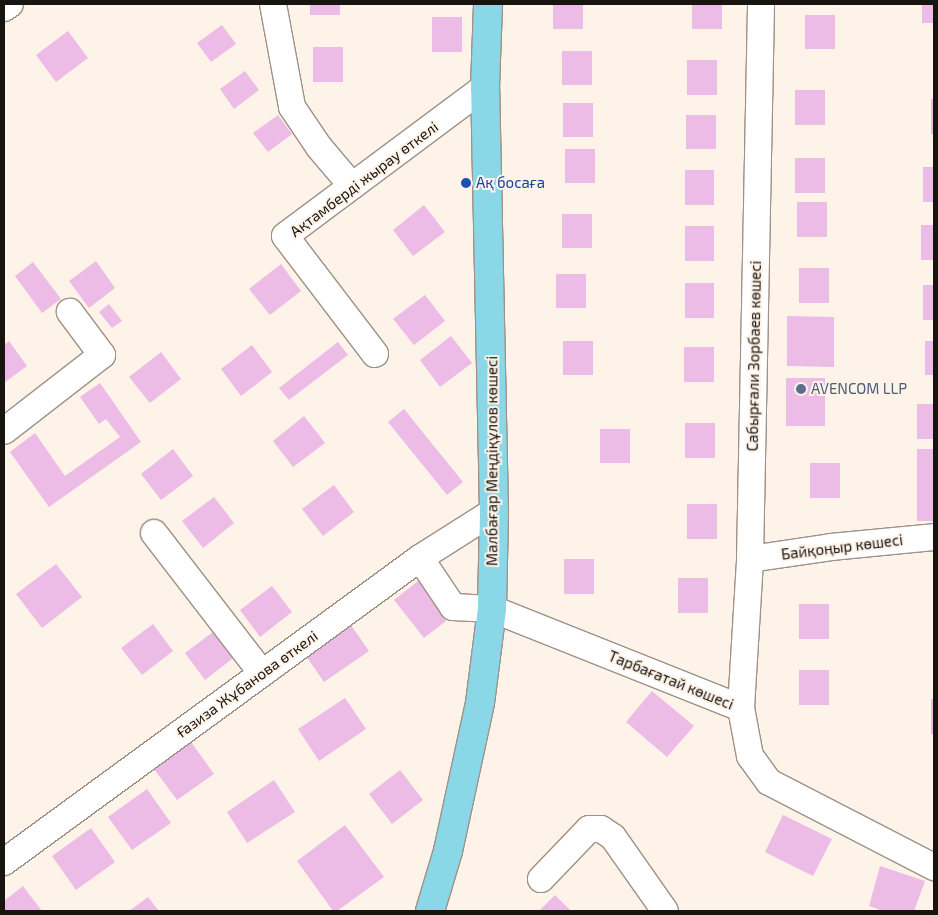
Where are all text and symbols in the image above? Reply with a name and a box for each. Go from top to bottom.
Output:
street label: Ақтамберді жырау өткелі [286,117,442,241]
place label: Ақ босаға [476,174,545,192]
marker: Ақ босаға [460,177,472,189]
street label: Сабырғали Зорбаев көшесі [743,260,765,452]
street label: Малбағар Меңдіқұлов көшесі [483,356,501,566]
place label: AVENCOM LLP [811,380,907,398]
marker: AVENCOM LLP [795,383,807,395]
street label: Байқоңыр көшесi [780,531,904,563]
street label: Ғазиза Жұбанова өткелі [173,627,321,741]
street label: Тарбағатай көшесi [606,647,736,713]

